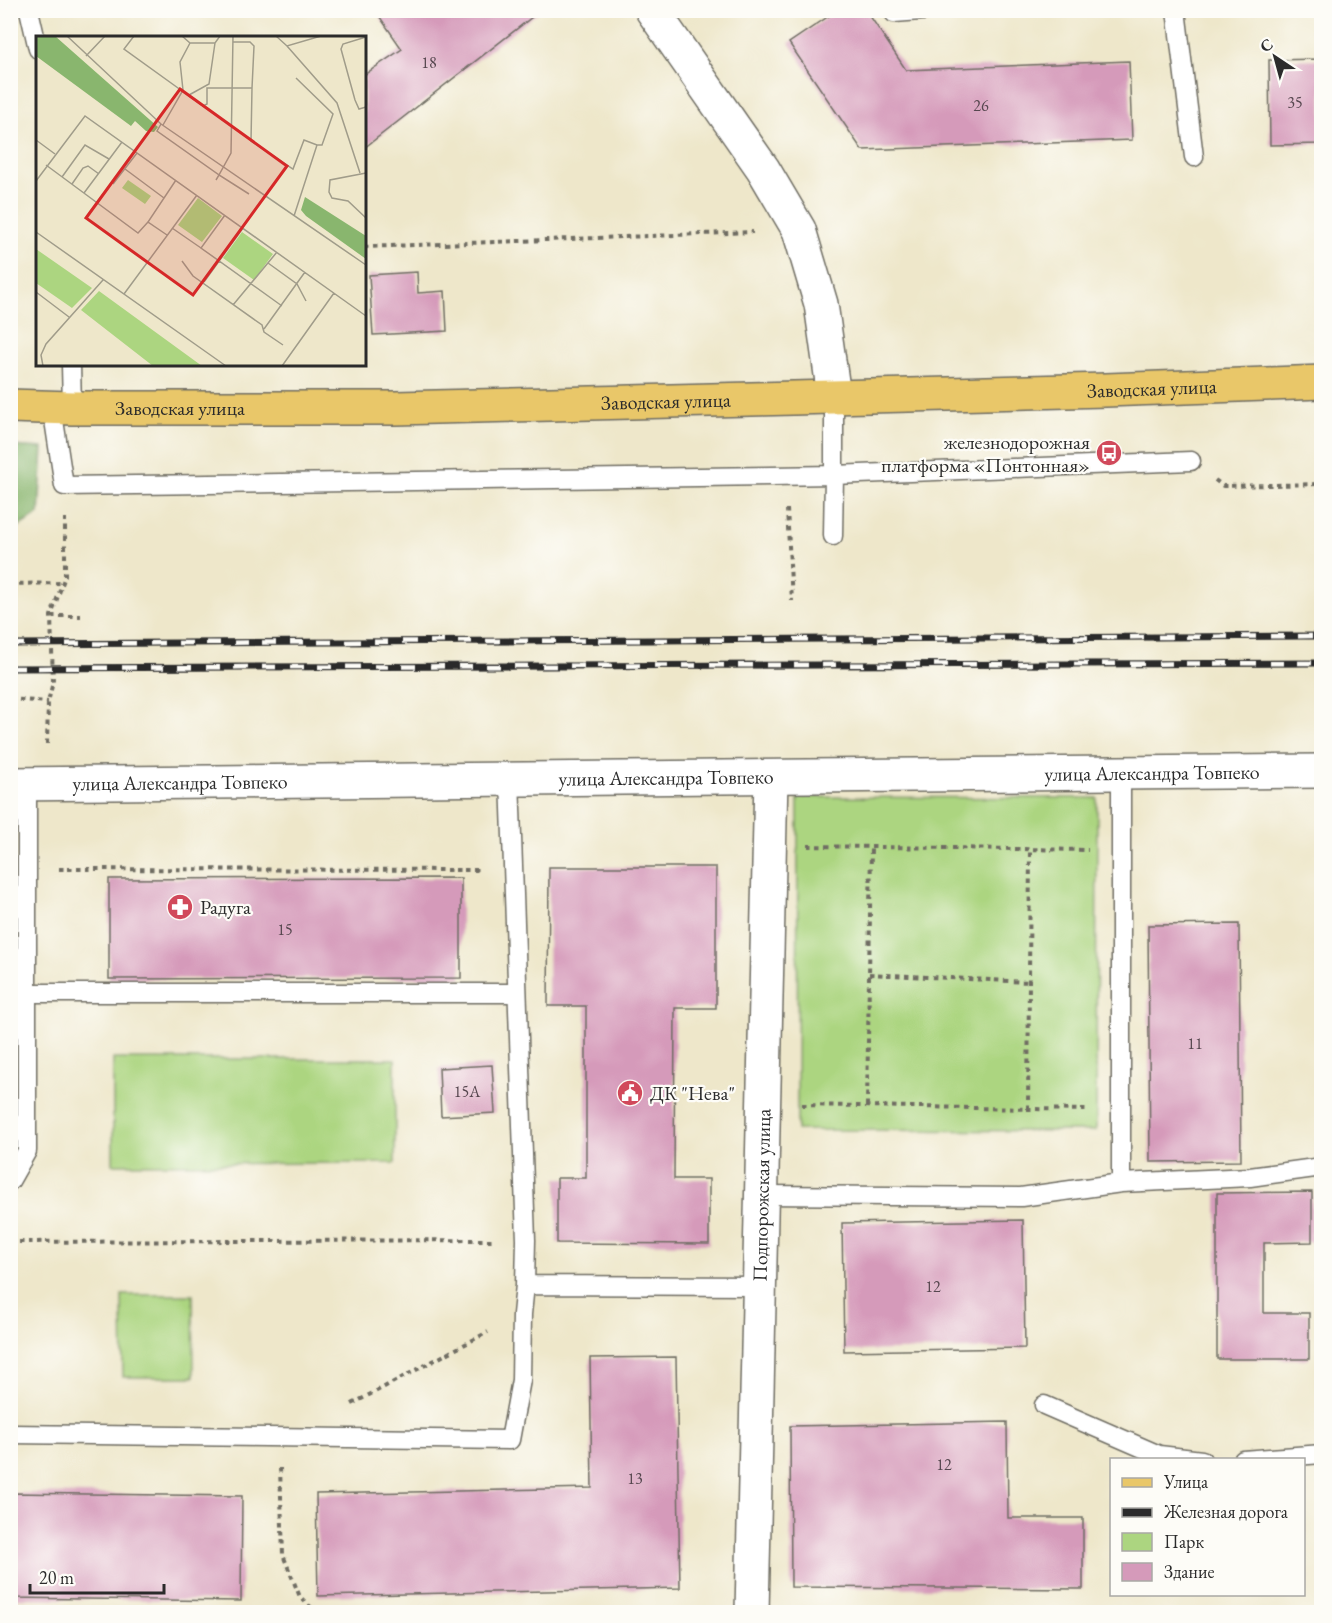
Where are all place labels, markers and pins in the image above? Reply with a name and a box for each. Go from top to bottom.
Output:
place label: железнодорожная платформа «Понтонная» [881,429,1090,478]
bus stop icon: железнодорожная платформа «Понтонная» [1094,438,1124,468]
pharmacy icon: Радуга [165,892,195,922]
place label: Радуга [200,894,251,920]
public building icon: ДК "Нева" [615,1078,645,1108]
place label: ДК "Нева" [650,1080,735,1106]

